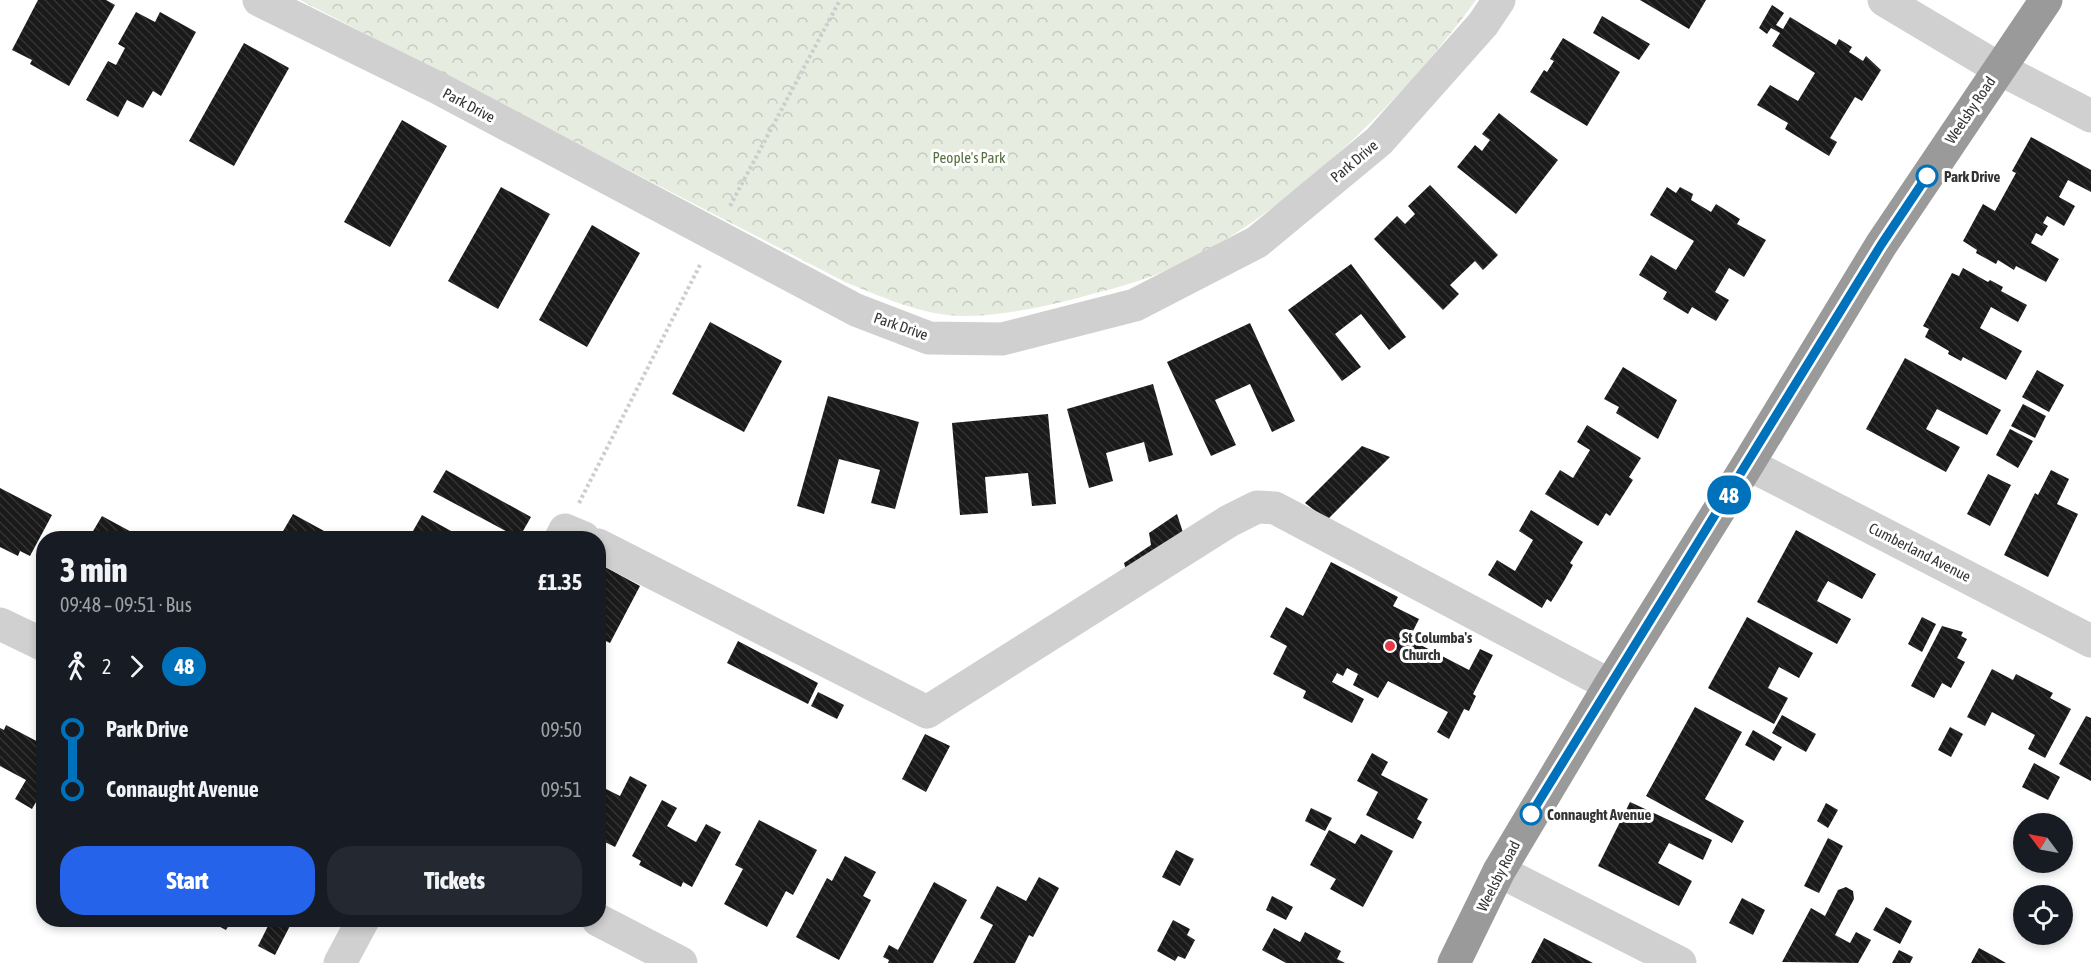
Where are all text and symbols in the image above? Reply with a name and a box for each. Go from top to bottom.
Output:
street label: Weelsby Road [1941,73,1999,147]
street label: Park Drive [440,84,498,126]
street label: Park Drive [1327,136,1381,186]
park label: People's Park [932,149,1006,166]
marker: Park Drive [1916,165,1938,187]
place label: Park Drive [1944,168,2000,185]
street label: Park Drive [872,309,931,343]
line badge: 48 [1702,476,1756,514]
text: 48 [1719,483,1739,507]
street label: Cumberland Avenue [1866,519,1974,585]
text: 3 min [60,551,127,589]
text: £1.35 [538,569,582,595]
text: 09:48 – 09:51 · Bus [60,593,192,616]
place label: St Columba's Church [1402,629,1473,663]
marker: St Columba's Church [1383,639,1397,653]
icon: walk [60,650,93,683]
icon: forward [120,650,153,683]
text: 48 [174,654,194,678]
text: 2 [102,655,111,678]
text: Park Drive [106,716,188,742]
text: 09:50 [541,718,582,741]
text: Connaught Avenue [106,776,259,802]
text: 09:51 [541,778,582,801]
marker: Connaught Avenue [1520,803,1542,825]
place label: Connaught Avenue [1547,806,1651,823]
north arrow [2013,813,2073,873]
map controls [2013,813,2073,945]
street label: Weelsby Road [1473,838,1523,914]
button: Start [60,846,315,915]
button: Tickets [327,846,582,915]
button: locate [2013,885,2073,945]

